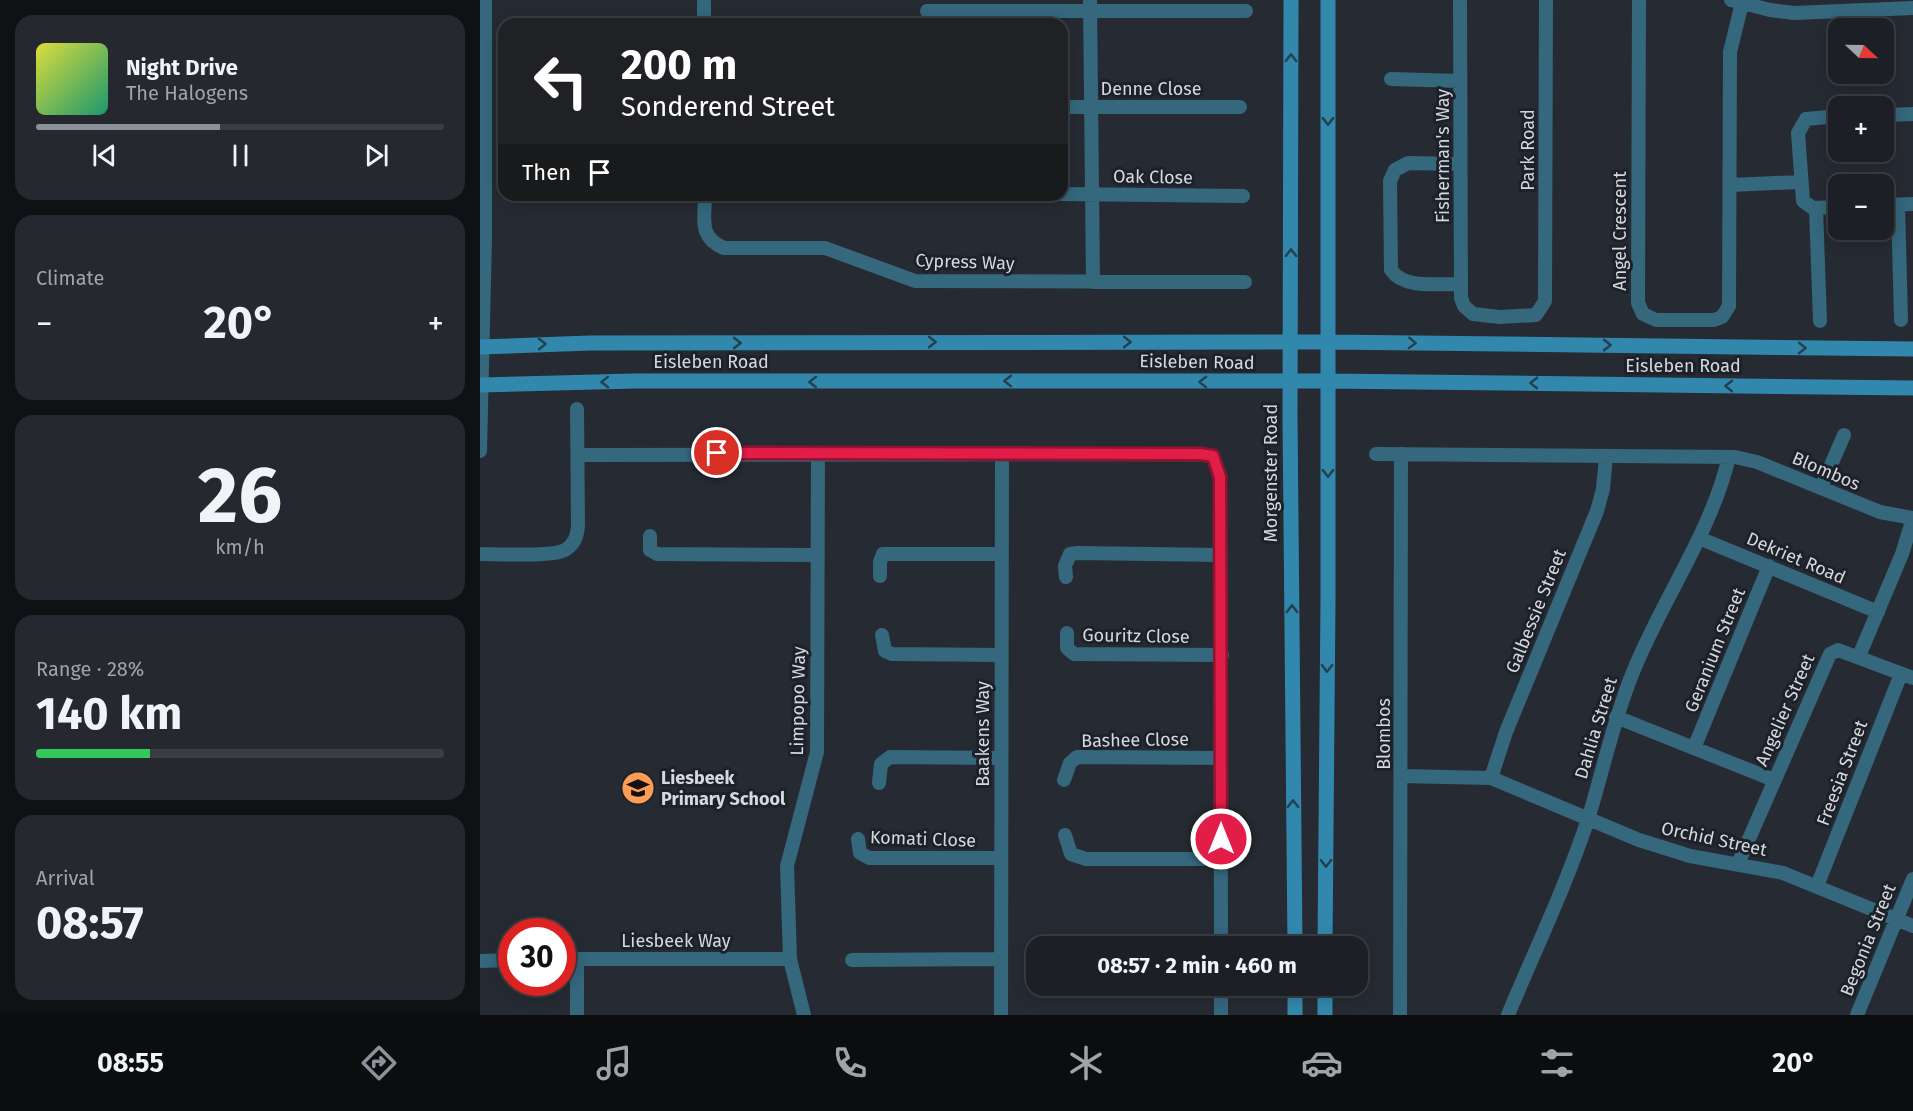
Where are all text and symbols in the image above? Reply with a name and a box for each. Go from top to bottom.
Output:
north arrow [1828,18,1894,84]
map controls [1828,18,1894,240]
text: 200 m [621,40,737,90]
icon: left [522,42,600,120]
text: Night Drive [126,54,238,81]
one-way arrow [1285,54,1297,63]
street label: Denne Close [1101,78,1201,100]
text: The Halogens [126,81,248,105]
street label: Fisherman's Way [1432,89,1454,223]
text: Sonderend Street [621,91,835,123]
button: + [1828,96,1894,162]
street label: Park Road [1517,109,1539,191]
one-way arrow [1322,117,1334,126]
icon: previous [88,139,121,172]
icon: pause [224,139,257,172]
icon: next [360,139,393,172]
icon: arrive [583,156,616,189]
text: Then [522,159,571,186]
street label: Oak Close [1113,165,1193,189]
street label: Angel Crescent [1609,171,1631,291]
button: − [1828,174,1894,240]
street label: Cypress Way [915,249,1015,275]
one-way arrow [1285,249,1297,258]
text: Climate [36,266,104,290]
text: 20° [203,296,277,350]
text: − [36,304,53,344]
text: + [428,304,444,344]
one-way arrow [927,336,936,348]
one-way arrow [1122,336,1131,348]
one-way arrow [732,337,741,349]
one-way arrow [1408,337,1417,350]
one-way arrow [537,338,546,350]
one-way arrow [1602,339,1611,351]
one-way arrow [1797,342,1806,354]
street label: Eisleben Road [1139,350,1255,374]
street label: Eisleben Road [653,351,769,373]
street label: Eisleben Road [1625,355,1741,377]
one-way arrow [1004,375,1013,387]
one-way arrow [601,376,610,388]
one-way arrow [809,376,818,388]
one-way arrow [1199,376,1208,388]
one-way arrow [1529,377,1538,390]
one-way arrow [1724,379,1733,392]
street label: Morgenster Road [1260,404,1282,542]
pin [691,427,742,478]
icon: arrive [700,436,733,469]
street label: Blombos [1789,447,1863,495]
text: 26 [198,449,282,543]
one-way arrow [1322,469,1334,478]
street label: Dekriet Road [1743,527,1849,589]
text: km/h [215,535,265,559]
street label: Galbessie Street [1501,545,1571,676]
street label: Geranium Street [1680,584,1750,716]
one-way arrow [1286,605,1298,614]
street label: Gouritz Close [1082,624,1190,648]
street label: Limpopo Way [786,646,810,756]
street label: Angelier Street [1750,650,1820,770]
text: Range · 28% [36,657,144,681]
one-way arrow [1321,664,1334,673]
street label: Dahlia Street [1570,674,1622,782]
street label: Baakens Way [972,681,994,787]
text: 140 km [36,687,182,741]
street label: Blombos [1373,698,1395,770]
street label: Freesia Street [1812,717,1872,829]
street label: Bashee Close [1081,728,1189,752]
place label: Liesbeek Primary School [661,767,786,810]
school or university icon: Liesbeek Primary School [620,770,656,806]
one-way arrow [1287,800,1299,809]
position arrow [1189,807,1253,871]
street label: Orchid Street [1659,817,1769,861]
street label: Komati Close [870,826,976,852]
one-way arrow [1320,859,1332,868]
text: Arrival [36,866,95,890]
street label: Begonia Street [1835,880,1901,999]
text: 08:57 [36,896,144,950]
speed limit sign: 30 [498,918,576,996]
street label: Liesbeek Way [621,930,731,952]
text: 08:57 · 2 min · 460 m [1097,952,1297,979]
icon: directions [358,1042,400,1084]
icon: music [593,1042,635,1084]
icon: phone [829,1042,871,1084]
icon: climate [1065,1042,1107,1084]
icon: car [1301,1042,1343,1084]
icon: filters [1536,1042,1578,1084]
text: 08:55 [97,1047,164,1079]
text: 20° [1772,1047,1816,1079]

